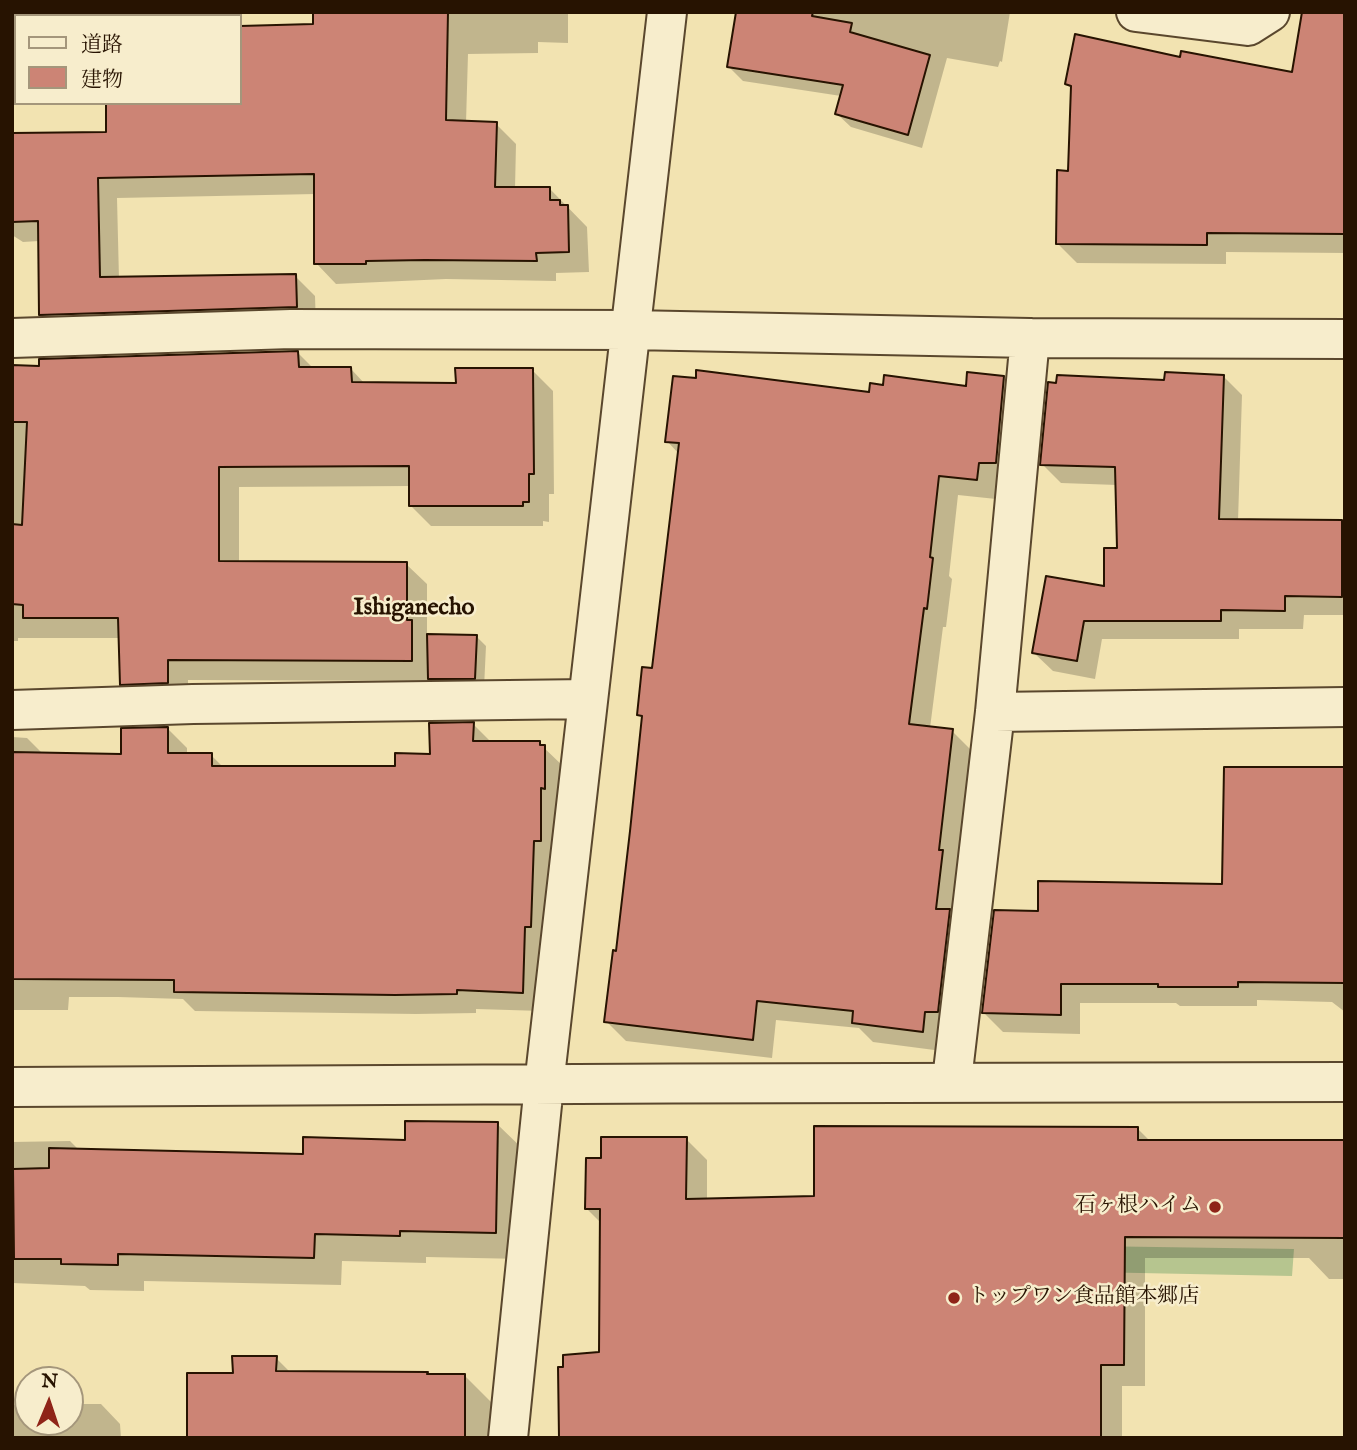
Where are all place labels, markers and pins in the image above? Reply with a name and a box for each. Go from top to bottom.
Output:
place label: 石ヶ根ハイム [1075,1194,1201,1220]
marker: 石ヶ根ハイム [1207,1199,1223,1215]
place label: トップワン食品館本郷店 [968,1285,1199,1311]
marker: トップワン食品館本郷店 [946,1290,962,1306]

